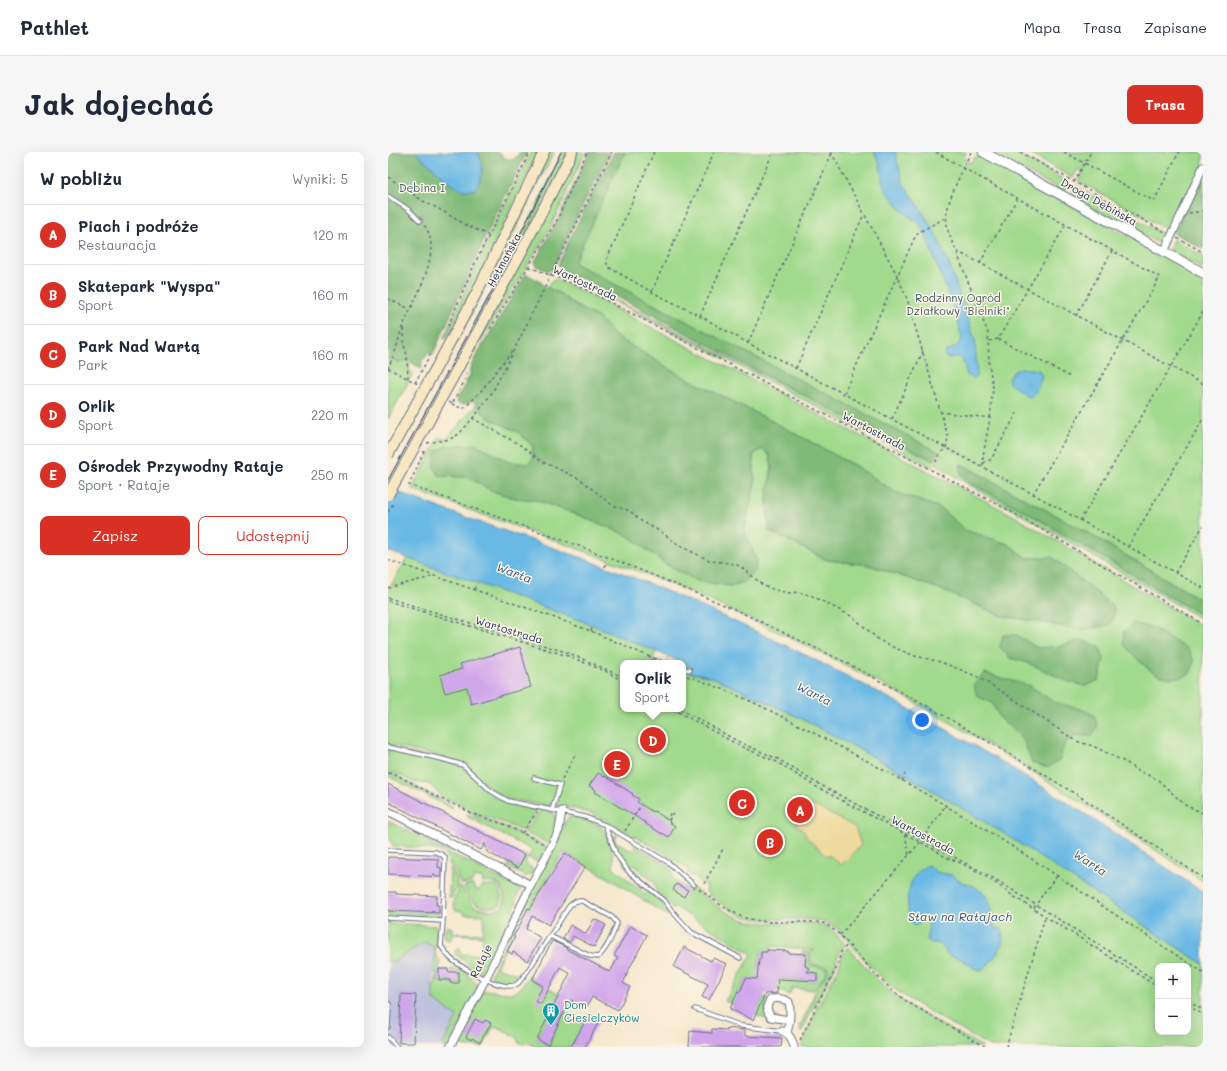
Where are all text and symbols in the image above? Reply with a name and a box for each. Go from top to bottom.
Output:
text: Pathlet [20,15,89,40]
text: Mapa [1024,18,1061,37]
text: Trasa [1083,18,1122,37]
text: Zapisane [1144,18,1207,37]
button: Trasa [1127,85,1203,124]
text: Jak dojechać [24,86,214,122]
text: W pobliżu [40,167,122,189]
text: Wyniki: 5 [292,170,348,187]
street label: Droga Dębińska [1058,174,1140,229]
park label: Dębina I [399,180,445,195]
text: Piach i podróże [78,216,198,236]
text: A [48,226,58,243]
text: 120 m [312,226,348,243]
street label: Hetmańska [483,230,524,289]
text: Restauracja [78,236,156,253]
street label: Wartostrada [550,261,620,304]
text: Skatepark "Wyspa" [78,276,221,296]
text: B [49,286,57,303]
text: 160 m [312,286,348,303]
park label: Rodzinny Ogród Działkowy "Bielniki" [906,290,1010,318]
text: Sport [78,296,113,313]
text: Park Nad Wartą [78,336,200,356]
text: C [48,346,58,363]
text: 160 m [312,346,348,363]
text: Park [78,356,107,373]
text: Orlik [78,396,115,416]
text: D [48,406,58,423]
text: 220 m [311,406,348,423]
street label: Wartostrada [840,408,909,454]
text: Sport [78,416,113,433]
text: Ośrodek Przywodny Rataje [78,456,284,476]
text: E [49,466,57,483]
text: 250 m [311,466,348,483]
text: Sport · Rataje [78,476,170,493]
button: Zapisz [40,516,190,555]
button: Udostępnij [198,516,348,555]
water label: Warta [494,558,534,586]
street label: Wartostrada [474,612,545,647]
popup [620,660,686,712]
text: Orlik [634,668,672,688]
water label: Warta [794,678,834,709]
text: Sport [634,688,670,705]
your location [912,710,932,730]
pin: D [640,725,666,755]
pin: E [604,749,630,779]
pin: C [729,788,755,818]
pin: A [787,795,813,825]
street label: Wartostrada [889,812,958,858]
pin: B [757,827,783,857]
water label: Warta [1071,845,1110,879]
water label: Staw na Ratajach [908,908,1012,924]
street label: Rataje [466,941,495,980]
map controls [1155,963,1191,1035]
button: + [1155,963,1191,999]
place label: Dom Ciesielczyków [564,997,640,1025]
button: − [1155,999,1191,1035]
building icon: Dom Ciesielczyków [541,1001,561,1026]

